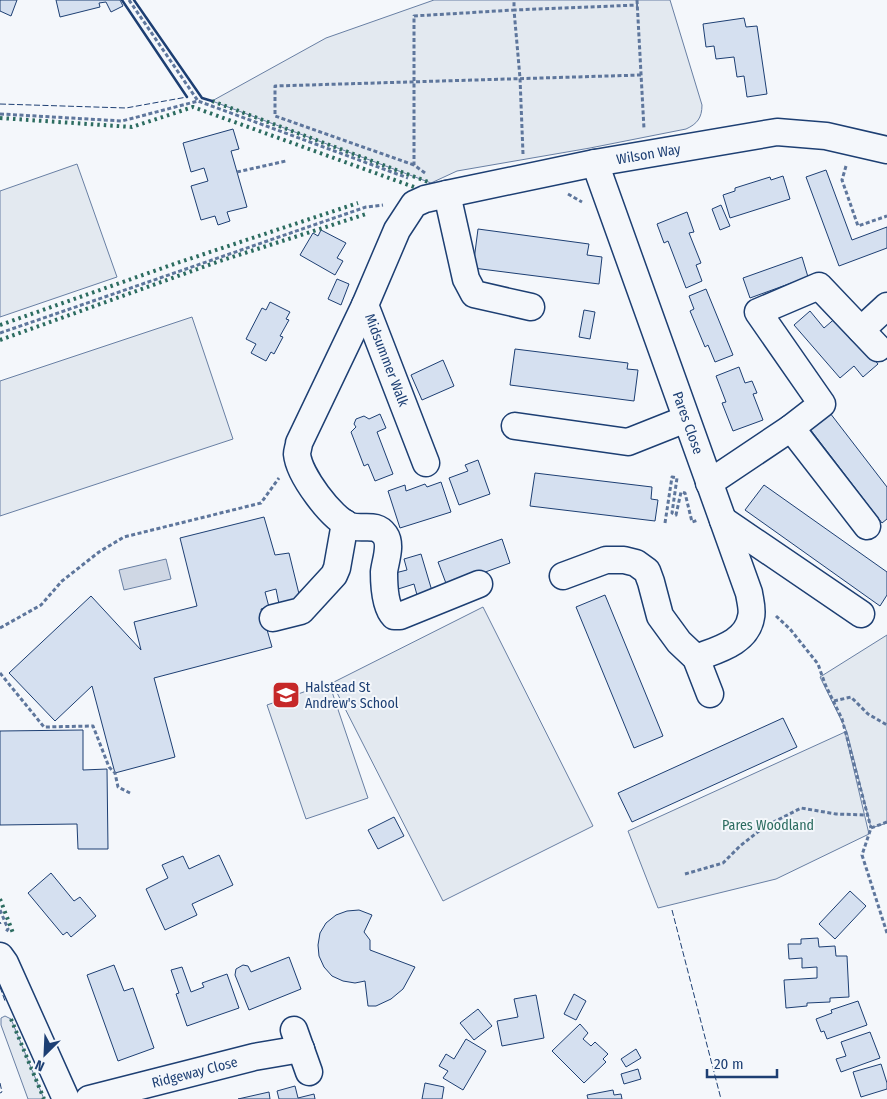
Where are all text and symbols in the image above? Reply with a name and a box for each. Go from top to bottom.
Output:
street label: Wilson Way [615,140,683,168]
street label: Midsummer Walk [361,311,412,409]
street label: Pares Close [669,390,707,457]
place label: Halstead St Andrew's School [305,679,399,712]
school or university icon: Halstead St Andrew's School [271,680,301,710]
park label: Pares Woodland [722,817,814,834]
north arrow [20,1029,70,1079]
scale bar [707,1046,777,1078]
street label: Ridgeway Close [150,1053,240,1092]
text: 20 m [714,1055,744,1073]
text: N [33,1056,47,1075]

